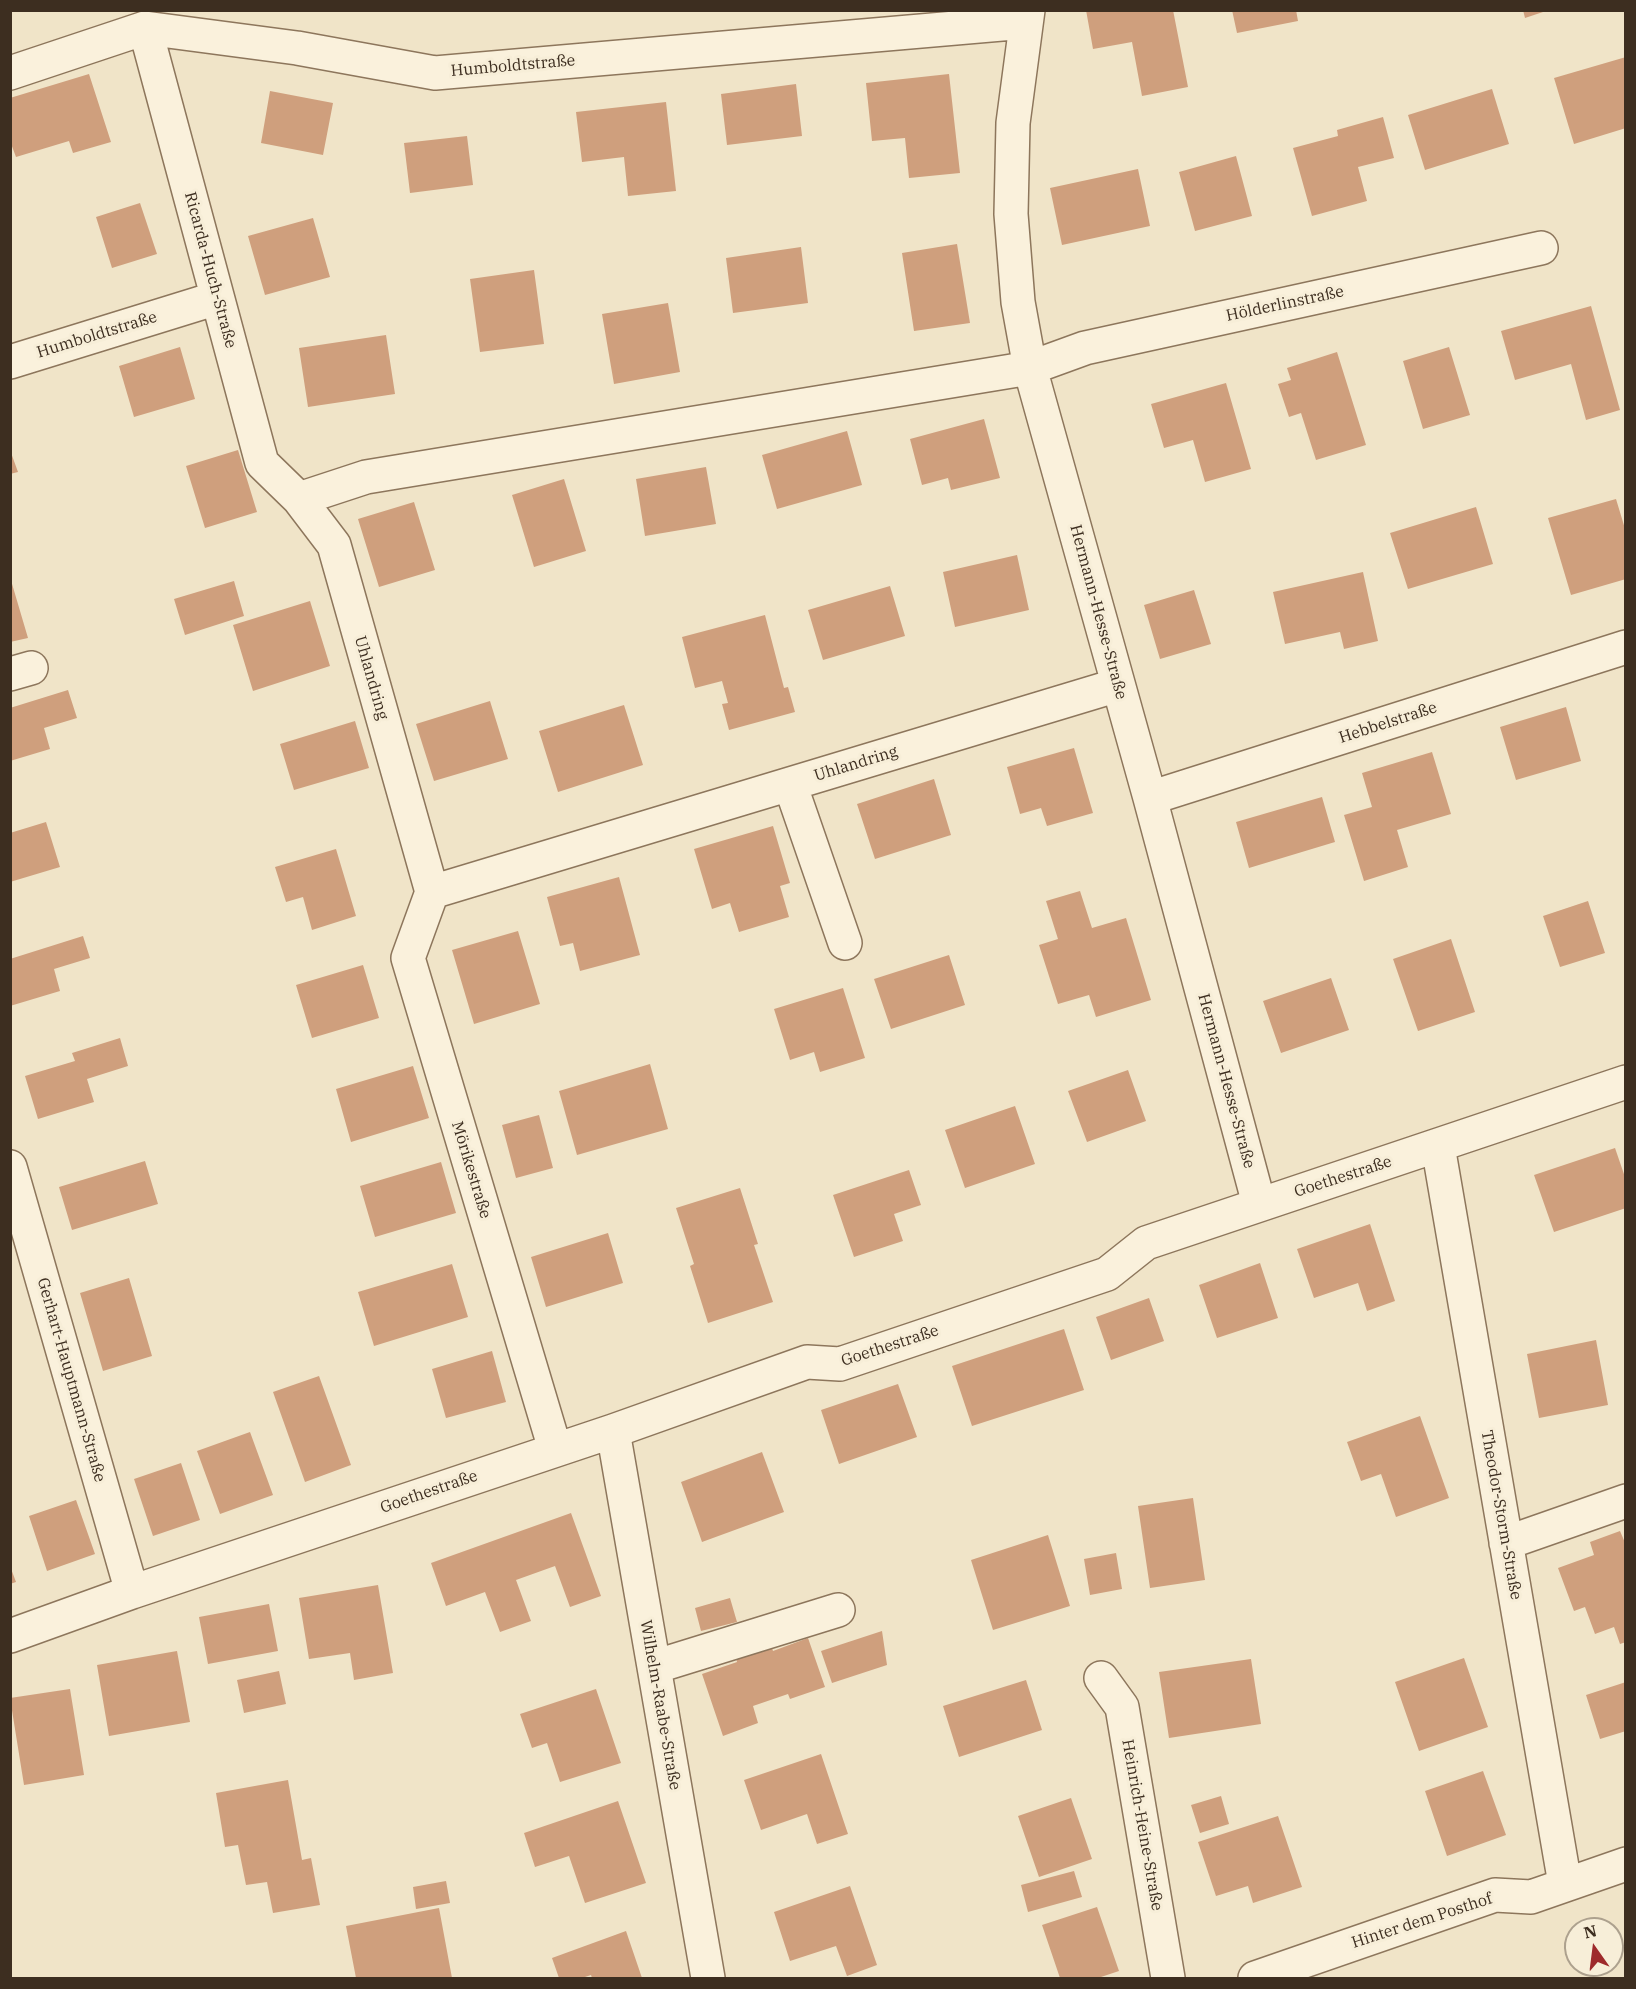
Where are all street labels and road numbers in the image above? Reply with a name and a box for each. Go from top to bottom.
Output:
street label: Humboldtstraße [450,51,576,81]
street label: Ricarda-Huch-Straße [180,190,240,350]
street label: Hölderlinstraße [1224,282,1346,326]
street label: Humboldtstraße [35,308,159,362]
street label: Hermann-Hesse-Straße [1065,523,1131,701]
street label: Uhlandring [350,634,392,722]
street label: Hebbelstraße [1337,698,1439,748]
street label: Uhlandring [812,742,900,786]
street label: Hermann-Hesse-Straße [1193,992,1259,1170]
street label: Mörikestraße [447,1119,495,1221]
street label: Goethestraße [1292,1152,1394,1202]
street label: Gerhart-Hauptmann-Straße [33,1276,109,1484]
street label: Goethestraße [839,1321,941,1371]
street label: Theodor-Storm-Straße [1477,1429,1525,1601]
street label: Goethestraße [378,1466,480,1518]
street label: Wilhelm-Raabe-Straße [636,1619,684,1791]
street label: Heinrich-Heine-Straße [1117,1738,1167,1912]
street label: Hinter dem Posthof [1349,1889,1495,1953]

